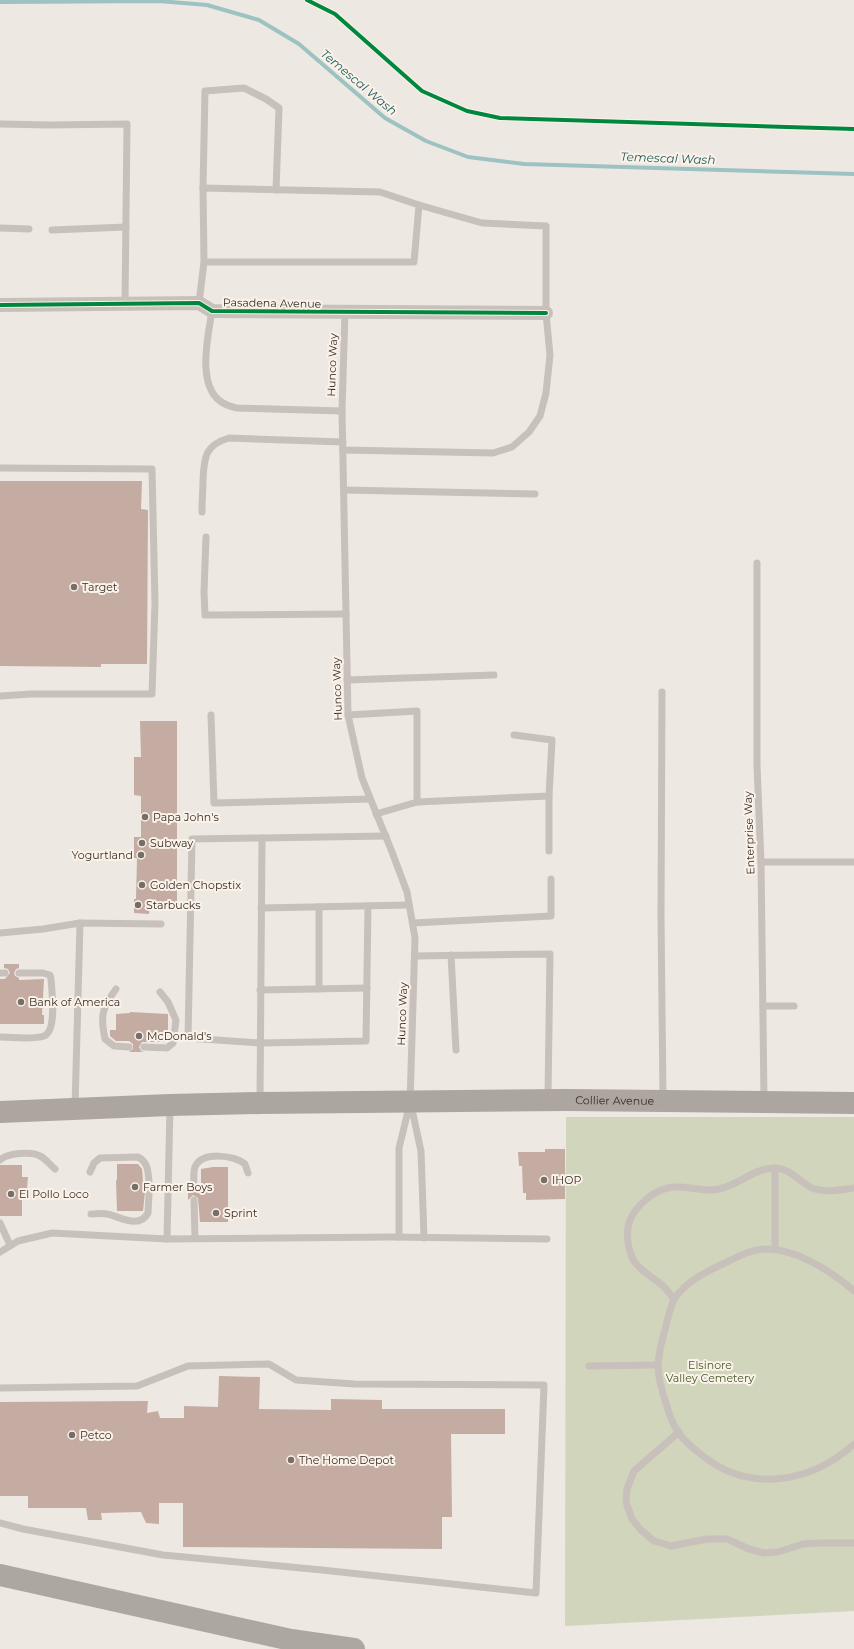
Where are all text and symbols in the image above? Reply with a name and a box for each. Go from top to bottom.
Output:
water label: Temescal Wash [318,46,400,118]
water label: Temescal Wash [620,149,716,167]
street label: Pasadena Avenue [223,295,322,311]
street label: Hunco Way [324,333,340,397]
place label: Target [82,580,118,594]
marker: Target [69,582,79,592]
street label: Hunco Way [329,657,345,721]
street label: Enterprise Way [741,791,757,875]
place label: Papa John's [153,810,220,824]
marker: Papa John's [140,812,150,822]
place label: Subway [150,836,193,850]
marker: Subway [137,838,147,848]
place label: Yogurtland [71,848,133,862]
marker: Yogurtland [136,850,146,860]
place label: Golden Chopstix [150,878,241,892]
marker: Golden Chopstix [137,880,147,890]
place label: Starbucks [146,898,201,912]
marker: Starbucks [133,900,143,910]
street label: Hunco Way [394,982,410,1046]
place label: Bank of America [29,995,120,1009]
marker: Bank of America [16,997,26,1007]
place label: McDonald's [147,1029,212,1043]
marker: McDonald's [134,1031,144,1041]
street label: Collier Avenue [575,1093,655,1108]
place label: IHOP [552,1173,581,1187]
marker: IHOP [539,1175,549,1185]
place label: Farmer Boys [143,1180,213,1194]
marker: Farmer Boys [130,1182,140,1192]
place label: El Pollo Loco [19,1187,89,1201]
marker: El Pollo Loco [6,1189,16,1199]
place label: Sprint [224,1206,258,1220]
marker: Sprint [211,1208,221,1218]
park label: Elsinore Valley Cemetery [666,1358,754,1385]
place label: Petco [80,1428,112,1442]
marker: Petco [67,1430,77,1440]
place label: The Home Depot [299,1453,394,1467]
marker: The Home Depot [286,1455,296,1465]

